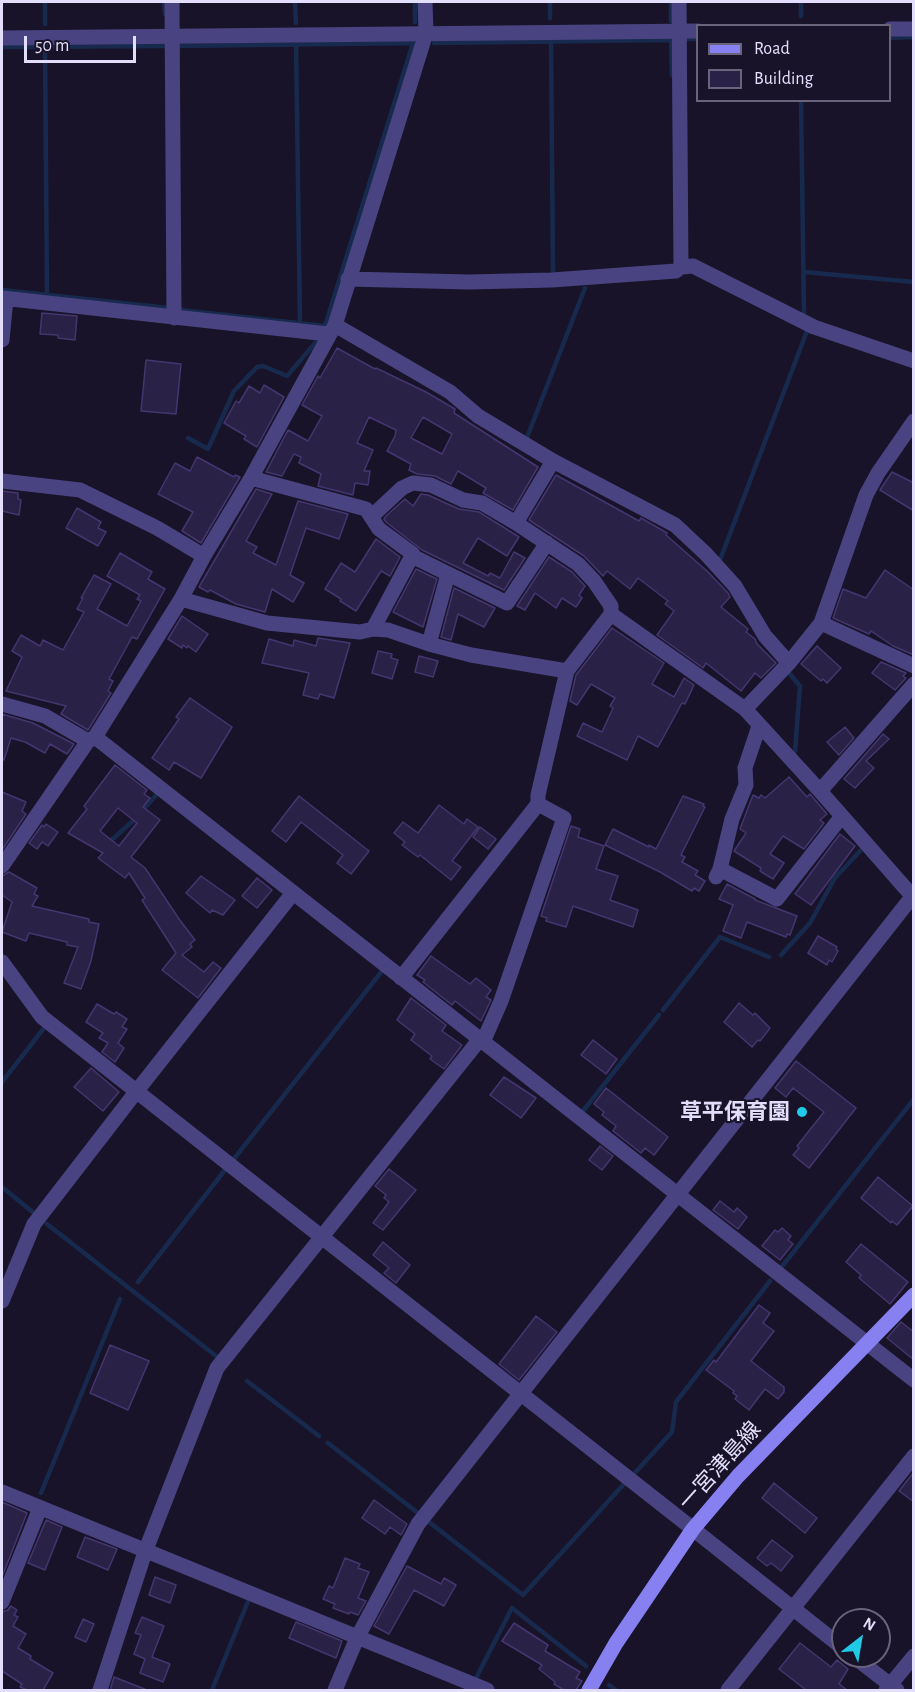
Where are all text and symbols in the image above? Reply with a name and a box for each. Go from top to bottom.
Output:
scale bar [27,24,140,62]
legend [696,24,891,102]
text: 50 m [35,37,69,55]
text: Road [754,40,790,58]
text: Building [754,70,813,88]
place label: 草平保育園 [680,1099,790,1125]
marker: 草平保育園 [795,1105,809,1119]
street label: 一宮津島線 [673,1416,767,1516]
north arrow [831,1608,891,1668]
text: N [860,1615,878,1634]

